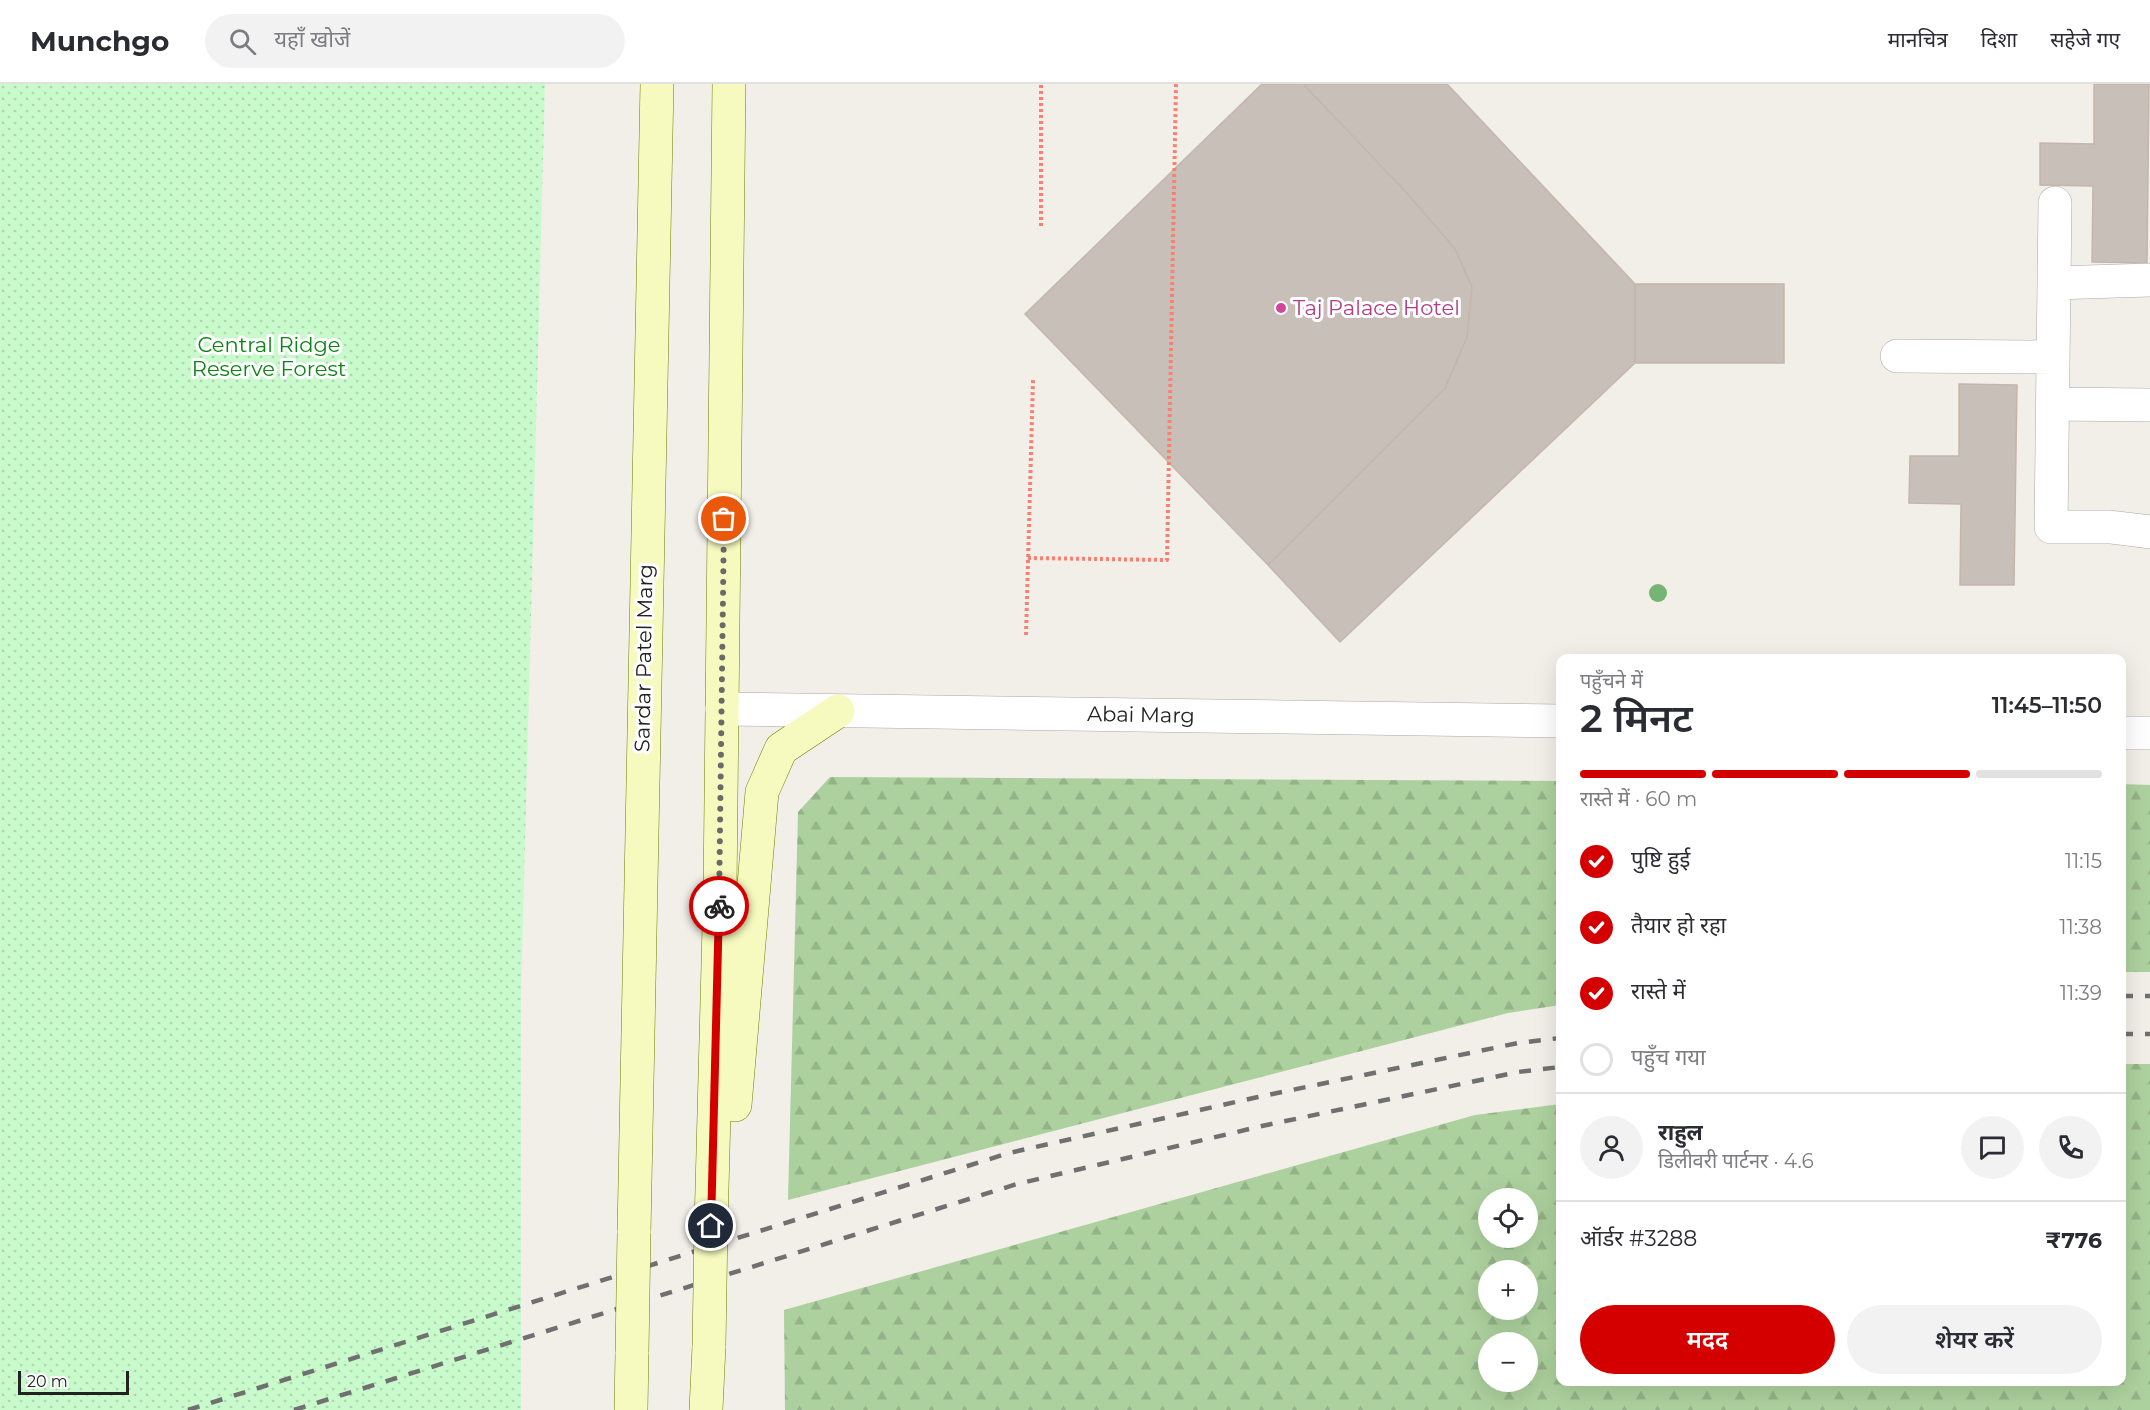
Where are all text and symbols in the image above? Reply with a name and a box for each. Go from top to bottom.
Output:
search box [205,14,625,68]
text: Munchgo [30,24,169,58]
icon: search [226,25,259,58]
text: यहाँ खोजें [274,26,350,53]
text: मानचित्र [1888,27,1948,52]
text: दिशा [1981,27,2017,52]
text: सहेजे गए [2050,27,2120,52]
place label: Taj Palace Hotel [1293,295,1460,320]
marker: Taj Palace Hotel [1274,301,1288,315]
park label: Central Ridge Reserve Forest [192,332,346,381]
pin [698,493,749,544]
icon: bag [707,502,740,535]
street label: Sardar Patel Marg [629,564,658,752]
text: पहुँचने में [1580,669,1643,693]
text: 11:45–11:50 [1992,692,2102,719]
text: 2 मिनट [1580,694,1693,742]
street label: Abai Marg [1087,701,1195,728]
text: रास्ते में · 60 m [1580,787,1697,811]
icon: check [1580,845,1613,878]
text: पुष्टि हुई [1631,846,1690,873]
text: 11:15 [2065,849,2102,873]
courier [689,876,749,936]
icon: bike [703,890,736,923]
icon: check [1580,911,1613,944]
text: तैयार हो रहा [1631,912,1726,939]
text: 11:38 [2059,915,2102,939]
icon: check [1580,977,1613,1010]
text: रास्ते में [1631,978,1686,1005]
text: 11:39 [2060,981,2102,1005]
text: पहुँच गया [1631,1044,1706,1071]
button: person [1580,1116,1643,1179]
button: chat [1961,1116,2024,1179]
button: phone [2039,1116,2102,1179]
text: राहुल [1658,1119,1703,1146]
text: डिलीवरी पार्टनर · 4.6 [1658,1149,1814,1173]
map controls [1478,1188,1538,1392]
button: locate [1478,1188,1538,1248]
pin [685,1200,736,1251]
icon: home [694,1209,727,1242]
text: ऑर्डर #3288 [1580,1225,1697,1252]
text: ₹776 [2045,1227,2102,1254]
button: + [1478,1260,1538,1320]
button: मदद [1580,1305,1835,1374]
button: शेयर करें [1847,1305,2102,1374]
button: − [1478,1332,1538,1392]
scale bar [18,1368,129,1396]
text: 20 m [27,1372,68,1391]

